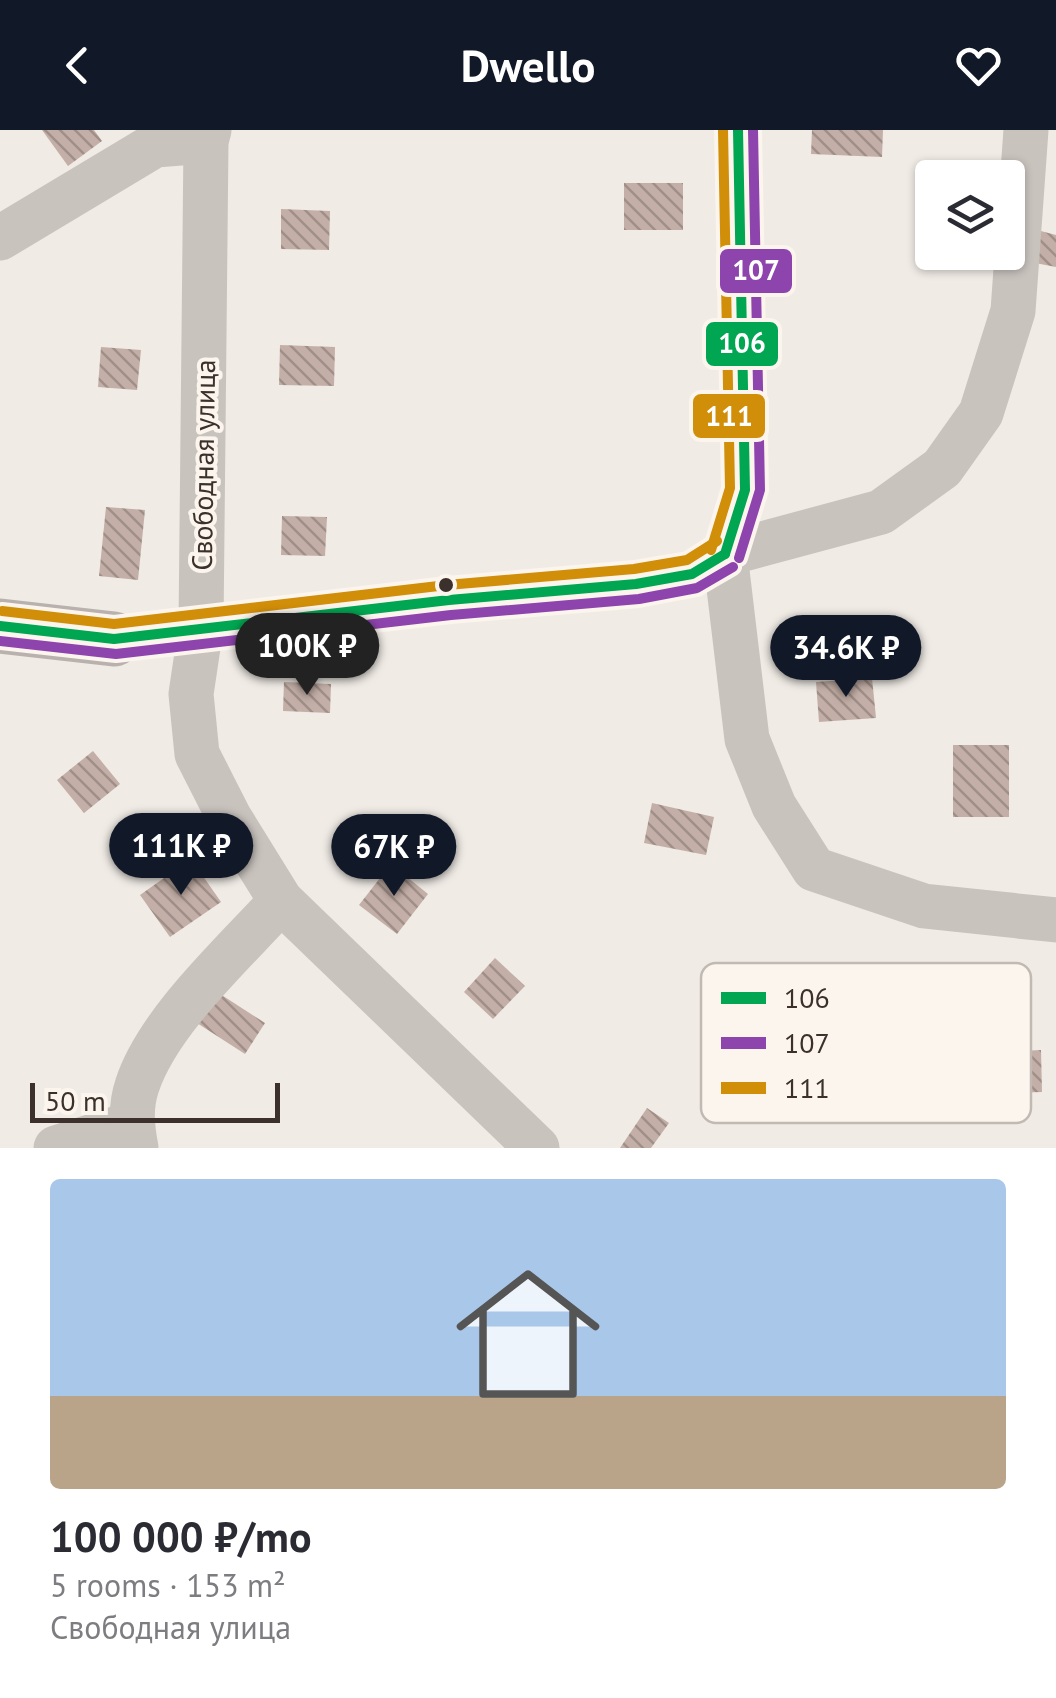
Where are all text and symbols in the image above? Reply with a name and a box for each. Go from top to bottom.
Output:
text: Dwello [461,36,595,94]
icon: back [50,38,105,93]
icon: heart [951,38,1006,93]
map controls [915,160,1025,270]
button: layers [915,160,1025,270]
line badge: 107 [718,247,794,295]
text: 107 [732,251,780,288]
line badge: 106 [704,320,780,368]
text: 106 [718,324,766,361]
street label: Свободная улица [183,359,223,571]
line badge: 111 [691,392,767,440]
text: 111 [705,397,753,434]
unlabelled marker [436,575,456,595]
pin: 100K ₽ [226,613,388,698]
pin: 34.6K ₽ [754,615,938,700]
text: 100K ₽ [257,624,357,666]
text: 34.6K ₽ [792,626,900,668]
pin: 111K ₽ [100,813,262,898]
pin: 67K ₽ [324,814,464,899]
text: 111K ₽ [131,824,231,866]
text: 67K ₽ [353,825,435,867]
legend [701,963,1031,1123]
text: 106 [784,979,830,1016]
text: 107 [784,1024,830,1061]
text: 111 [784,1069,830,1106]
scale bar [30,1078,280,1123]
text: 50 m [45,1082,106,1119]
icon: home [438,1244,618,1424]
text: 100 000 ₽/mo [50,1509,311,1564]
text: 5 rooms · 153 m² [50,1564,286,1606]
text: Свободная улица [50,1606,291,1648]

